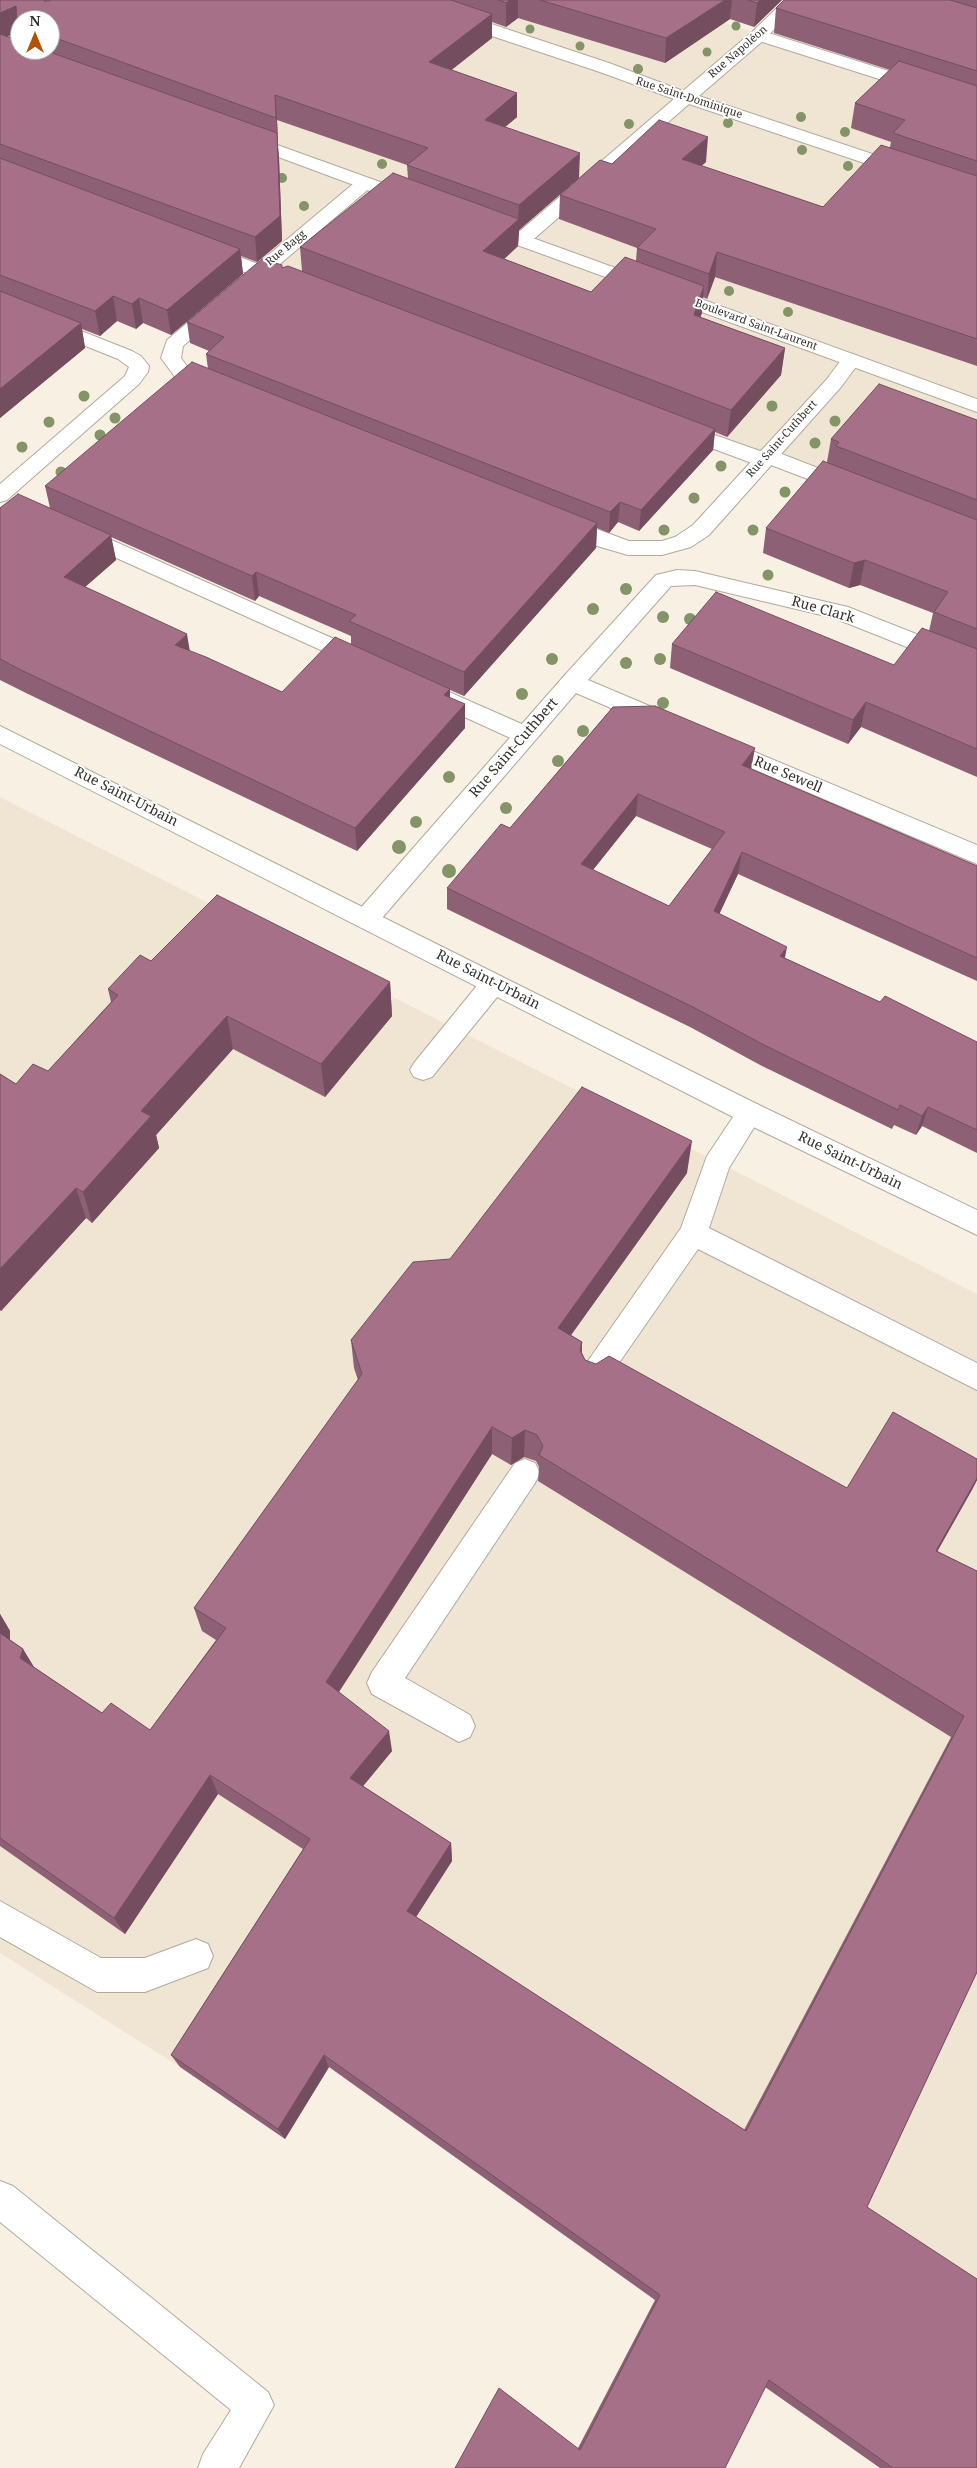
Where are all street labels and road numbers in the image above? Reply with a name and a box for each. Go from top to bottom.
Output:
street label: Rue Napoléon [706,23,770,81]
street label: Rue Saint-Dominique [634,74,744,122]
street label: Rue Bagg [263,227,309,269]
street label: Boulevard Saint-Laurent [693,297,819,353]
street label: Rue Saint-Cuthbert [744,398,820,480]
street label: Rue Clark [790,593,856,627]
street label: Rue Saint-Cuthbert [466,695,562,801]
street label: Rue Sewell [751,753,825,797]
street label: Rue Saint-Urbain [71,764,181,830]
street label: Rue Saint-Urbain [433,947,543,1013]
street label: Rue Saint-Urbain [795,1128,905,1194]

